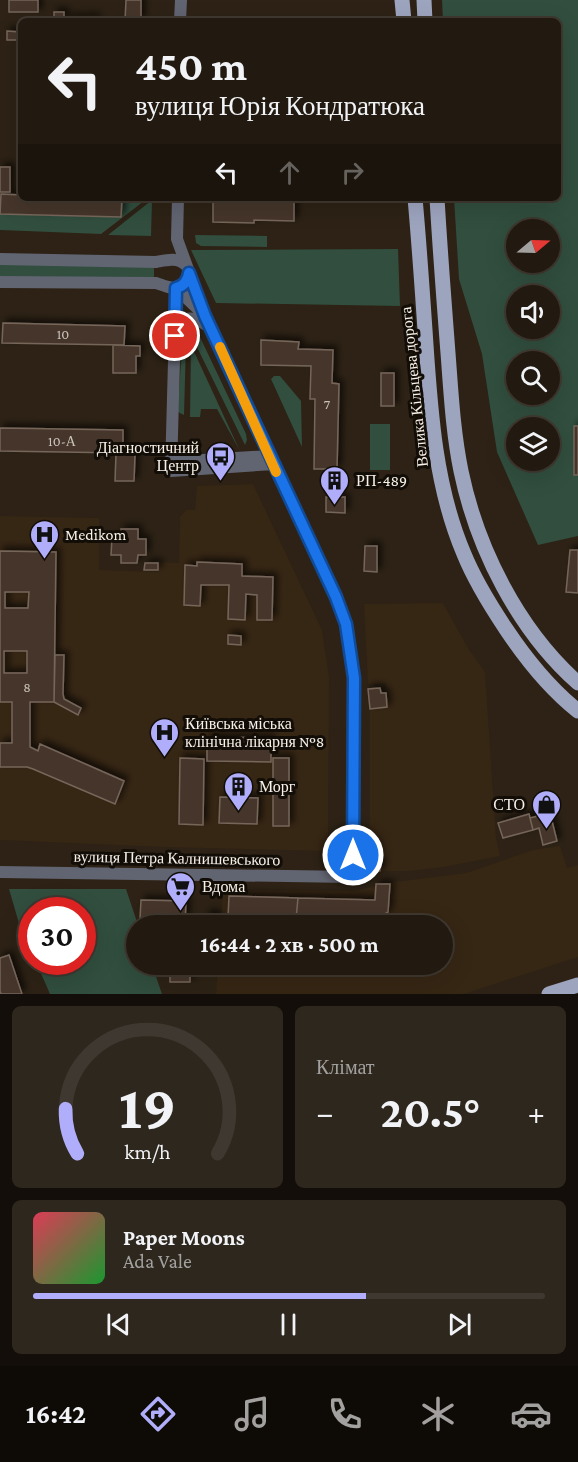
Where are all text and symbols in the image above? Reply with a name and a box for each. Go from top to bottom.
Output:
icon: left [36,42,114,120]
text: 450 m [135,42,247,89]
text: вулиця Юрія Кондратюка [135,91,425,121]
icon: left [210,156,243,189]
icon: ahead [273,156,306,189]
icon: right [336,156,369,189]
north arrow [506,219,560,273]
map controls [506,219,560,471]
button: sound [506,285,560,339]
street label: Велика Кільцева дорога [397,306,432,468]
pin [149,310,200,361]
icon: arrive [158,319,191,352]
house number: 10 [57,326,69,342]
button: search [506,351,560,405]
house number: 7 [324,396,331,412]
button: layers [506,417,560,471]
house number: 10-А [48,433,77,449]
place label: Діагностичний Центр [97,439,199,475]
bus stop icon: Діагностичний Центр [204,440,236,482]
building icon: РП-489 [319,464,351,506]
place label: РП-489 [356,472,407,489]
hospital icon: Medikom [28,518,60,560]
place label: Medikom [65,526,126,543]
house number: 8 [23,679,31,695]
place label: Київська міська клінічна лікарня №8 [185,715,324,751]
hospital icon: Київська міська клінічна лікарня №8 [148,716,180,758]
building icon: Морг [222,770,254,812]
place label: Морг [259,778,296,796]
shop icon: СТО [530,788,562,830]
place label: СТО [493,796,525,813]
position arrow [321,823,385,887]
street label: вулиця Петра Калнишевського [73,848,281,869]
supermarket icon: Вдома [165,870,197,912]
place label: Вдома [202,878,245,896]
speed limit sign: 30 [18,897,96,975]
text: 16:44 · 2 хв · 500 m [200,932,379,957]
text: Клімат [316,1056,375,1078]
text: 19 [119,1072,176,1141]
text: 20.5° [380,1087,481,1137]
text: − [316,1094,333,1131]
text: + [528,1094,545,1131]
text: km/h [124,1140,171,1164]
text: Paper Moons [123,1225,245,1250]
text: Ada Vale [123,1250,192,1272]
icon: previous [102,1308,135,1341]
icon: pause [272,1308,305,1341]
icon: next [443,1308,476,1341]
icon: directions [137,1393,179,1435]
icon: music [231,1393,273,1435]
icon: phone [324,1393,366,1435]
icon: climate [417,1393,459,1435]
icon: car [510,1393,552,1435]
text: 16:42 [26,1399,86,1429]

